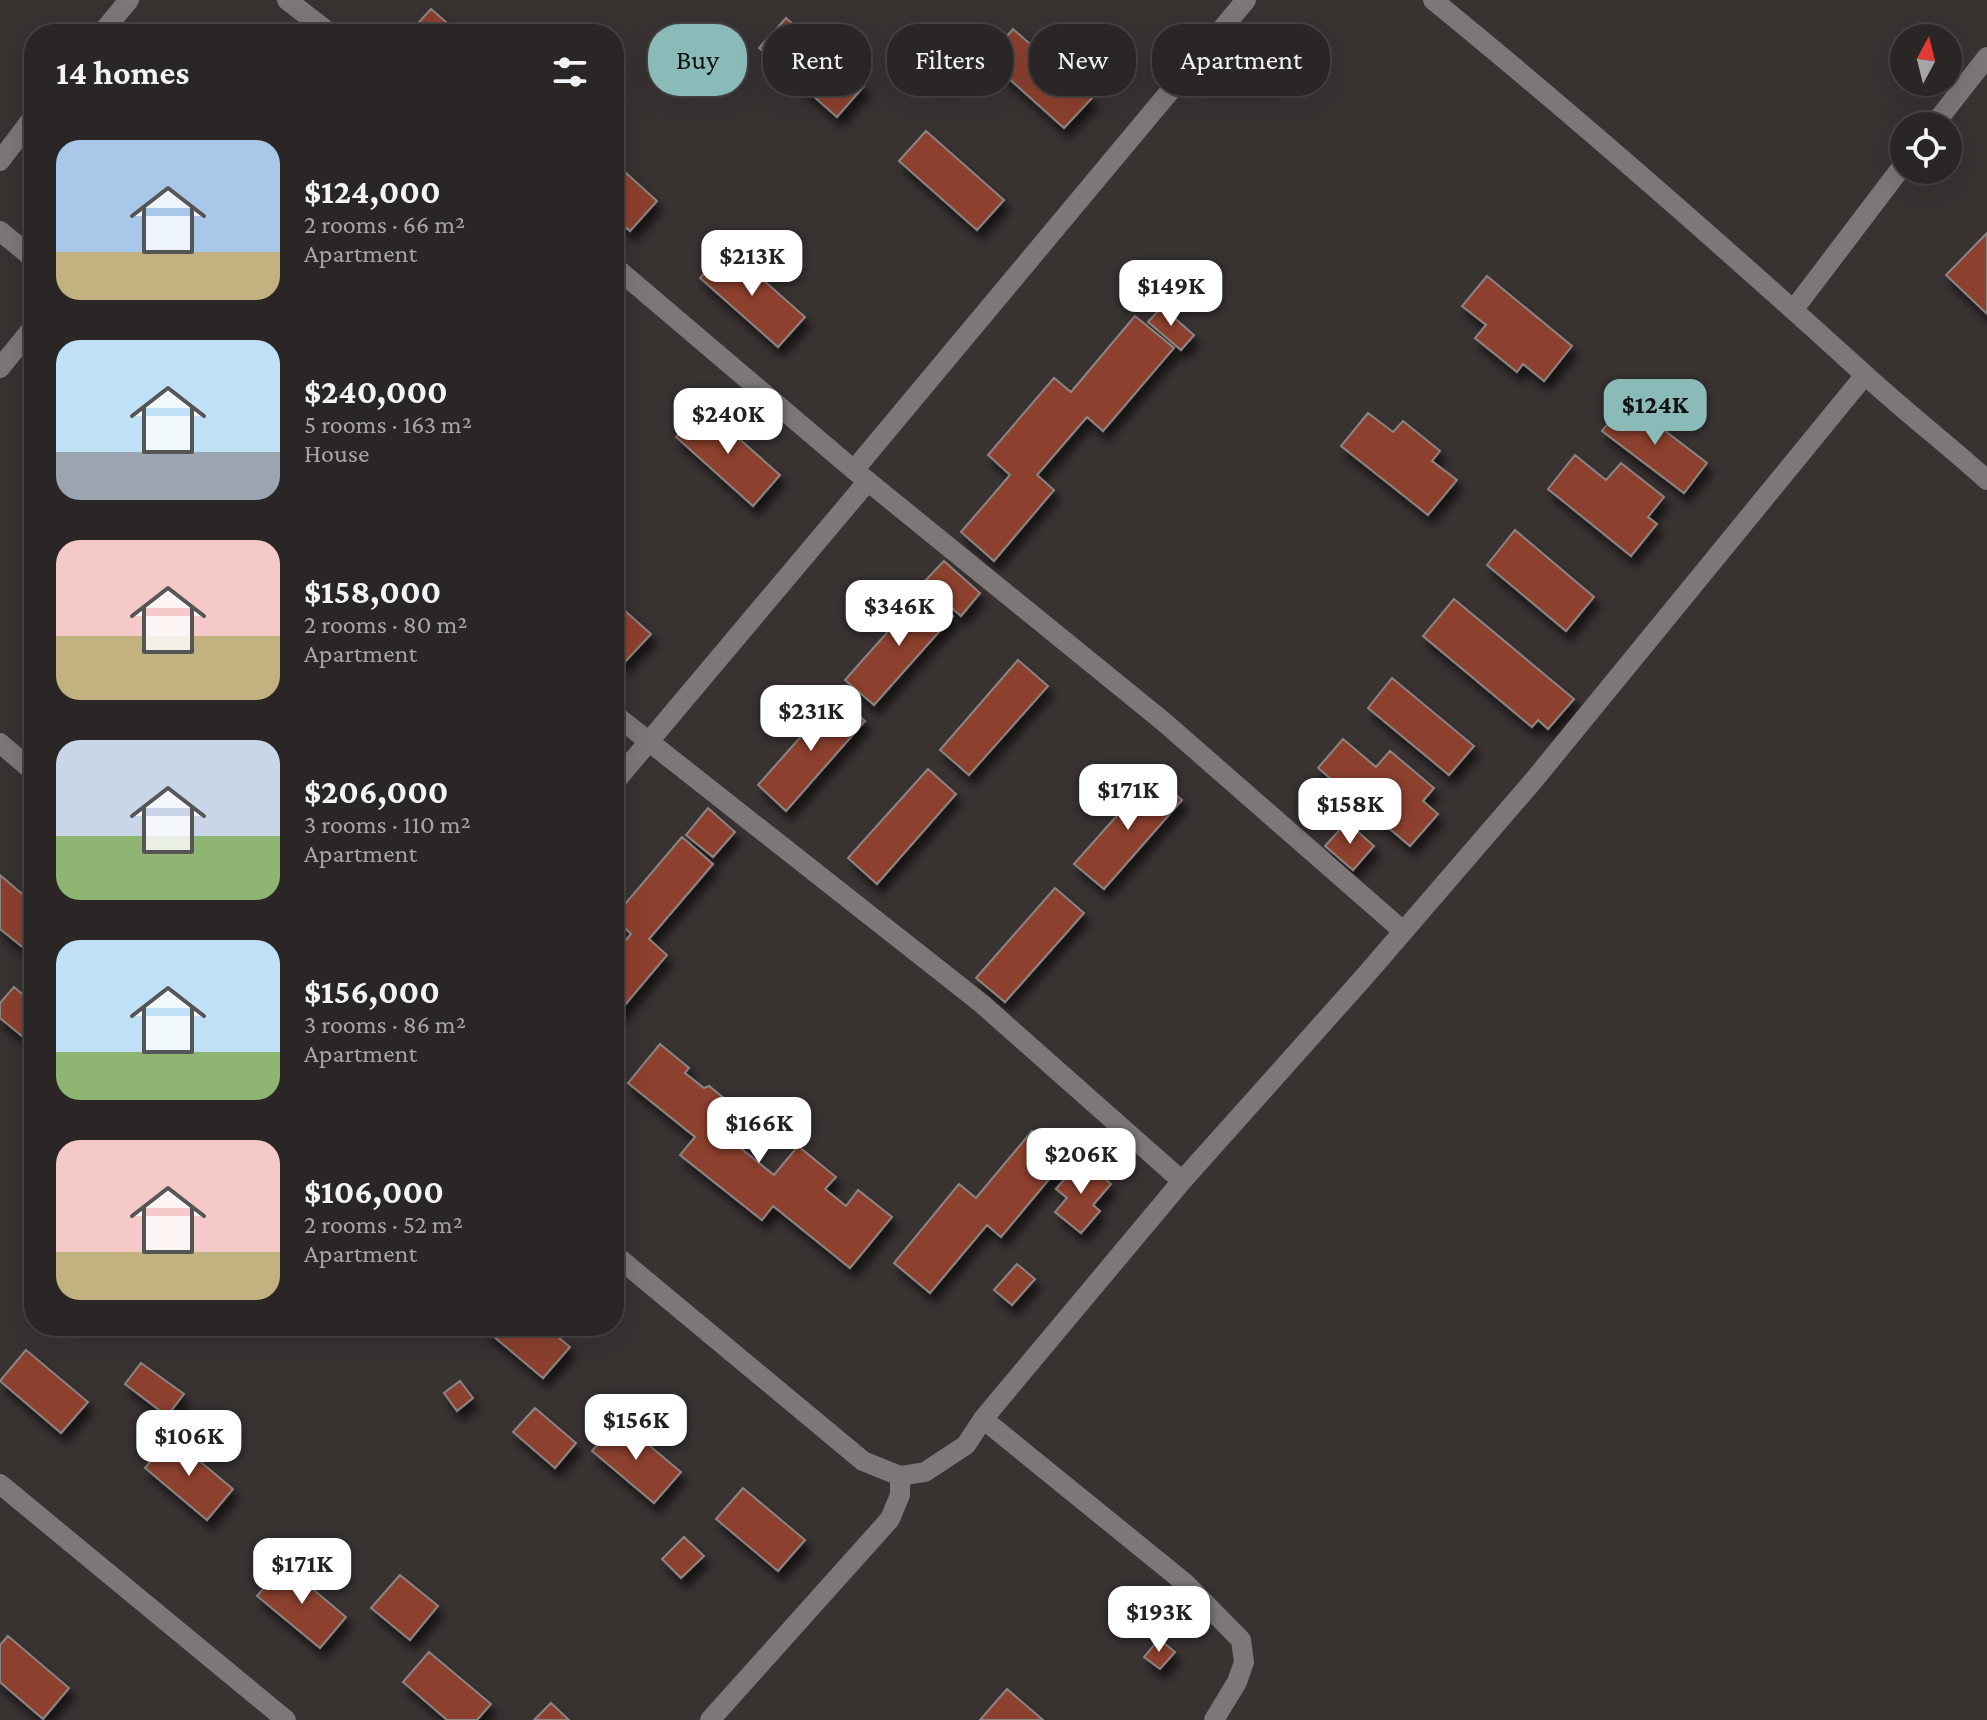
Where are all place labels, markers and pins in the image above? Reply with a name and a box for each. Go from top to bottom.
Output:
pin: $213K [696,230,808,298]
pin: $149K [1115,260,1227,328]
pin: $124K [1599,379,1711,447]
pin: $240K [672,388,784,456]
pin: $346K [843,580,955,648]
pin: $231K [755,685,867,753]
pin: $171K [1072,764,1184,832]
pin: $158K [1294,778,1406,846]
pin: $166K [703,1097,815,1165]
pin: $206K [1025,1128,1137,1196]
pin: $156K [580,1394,692,1462]
pin: $106K [133,1410,245,1478]
pin: $171K [246,1538,358,1606]
pin: $193K [1103,1586,1215,1654]

